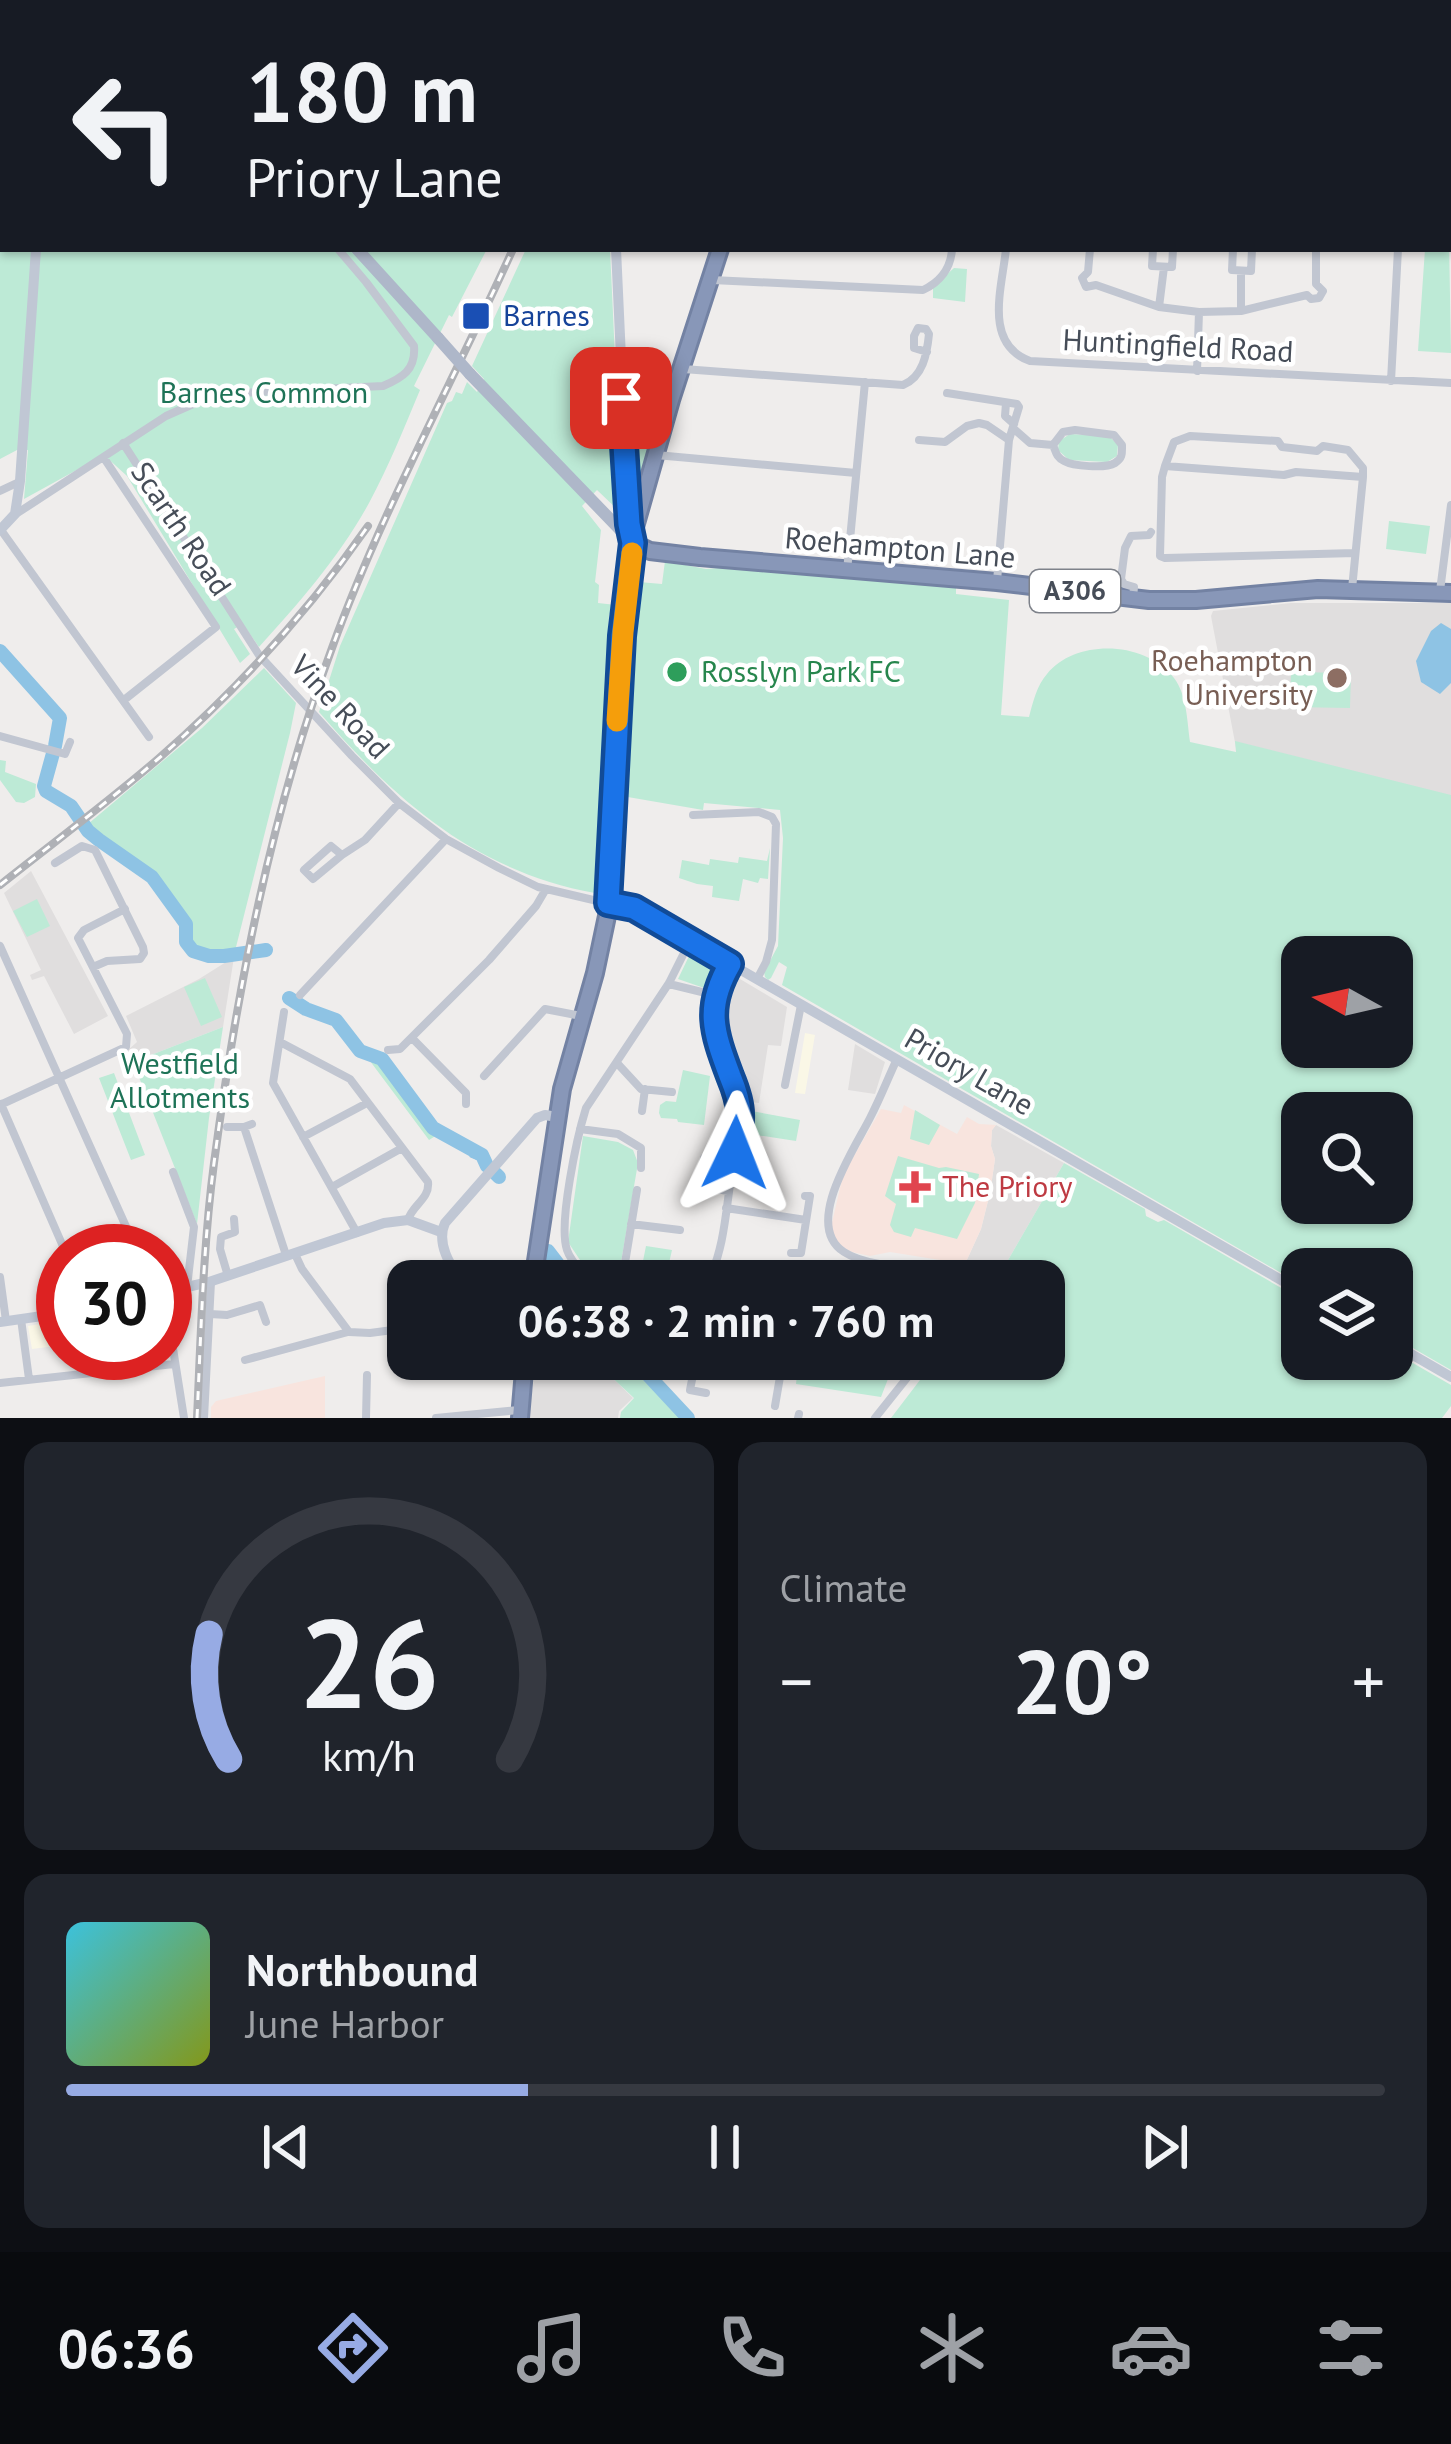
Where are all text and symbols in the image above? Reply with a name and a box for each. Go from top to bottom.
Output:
text: 180 m [246,36,478,145]
icon: left [48,48,204,204]
text: Priory Lane [246,142,503,212]
place label: Barnes [503,295,590,334]
marker: Barnes [460,300,492,332]
street label: Huntingfield Road [1062,319,1295,370]
pin [570,347,672,449]
icon: arrive [588,365,654,431]
park label: Barnes Common [160,372,368,411]
street label: Scarth Road [123,454,241,603]
street label: Roehampton Lane [783,517,1017,576]
road number: A306 [1030,570,1120,612]
place label: Roehampton University [1151,640,1313,713]
street label: Vine Road [282,645,399,766]
place label: Rosslyn Park FC [701,651,901,690]
marker: Rosslyn Park FC [664,659,690,685]
marker: Roehampton University [1324,665,1350,691]
north arrow [1281,936,1413,1068]
map controls [1281,936,1413,1380]
street label: Priory Lane [898,1018,1041,1123]
park label: Westfield Allotments [110,1043,250,1116]
position arrow [672,1090,798,1216]
button: search [1281,1092,1413,1224]
place label: The Priory [942,1166,1073,1205]
marker: The Priory [899,1171,931,1203]
speed limit sign: 30 [36,1224,192,1380]
button: layers [1281,1248,1413,1380]
text: 06:38 · 2 min · 760 m [518,1291,934,1349]
text: Climate [780,1562,907,1613]
text: 26 [298,1581,440,1742]
text: 20° [1012,1622,1153,1739]
text: − [780,1638,813,1723]
text: + [1352,1638,1385,1723]
text: km/h [322,1727,416,1783]
text: Northbound [246,1940,478,1998]
text: June Harbor [246,1998,444,2049]
icon: previous [253,2114,319,2180]
icon: pause [692,2114,758,2180]
icon: next [1132,2114,1198,2180]
icon: directions [311,2306,395,2390]
icon: music [510,2306,594,2390]
icon: phone [710,2306,794,2390]
icon: climate [910,2306,994,2390]
icon: car [1109,2306,1193,2390]
icon: filters [1309,2306,1393,2390]
text: 06:36 [58,2313,195,2383]

